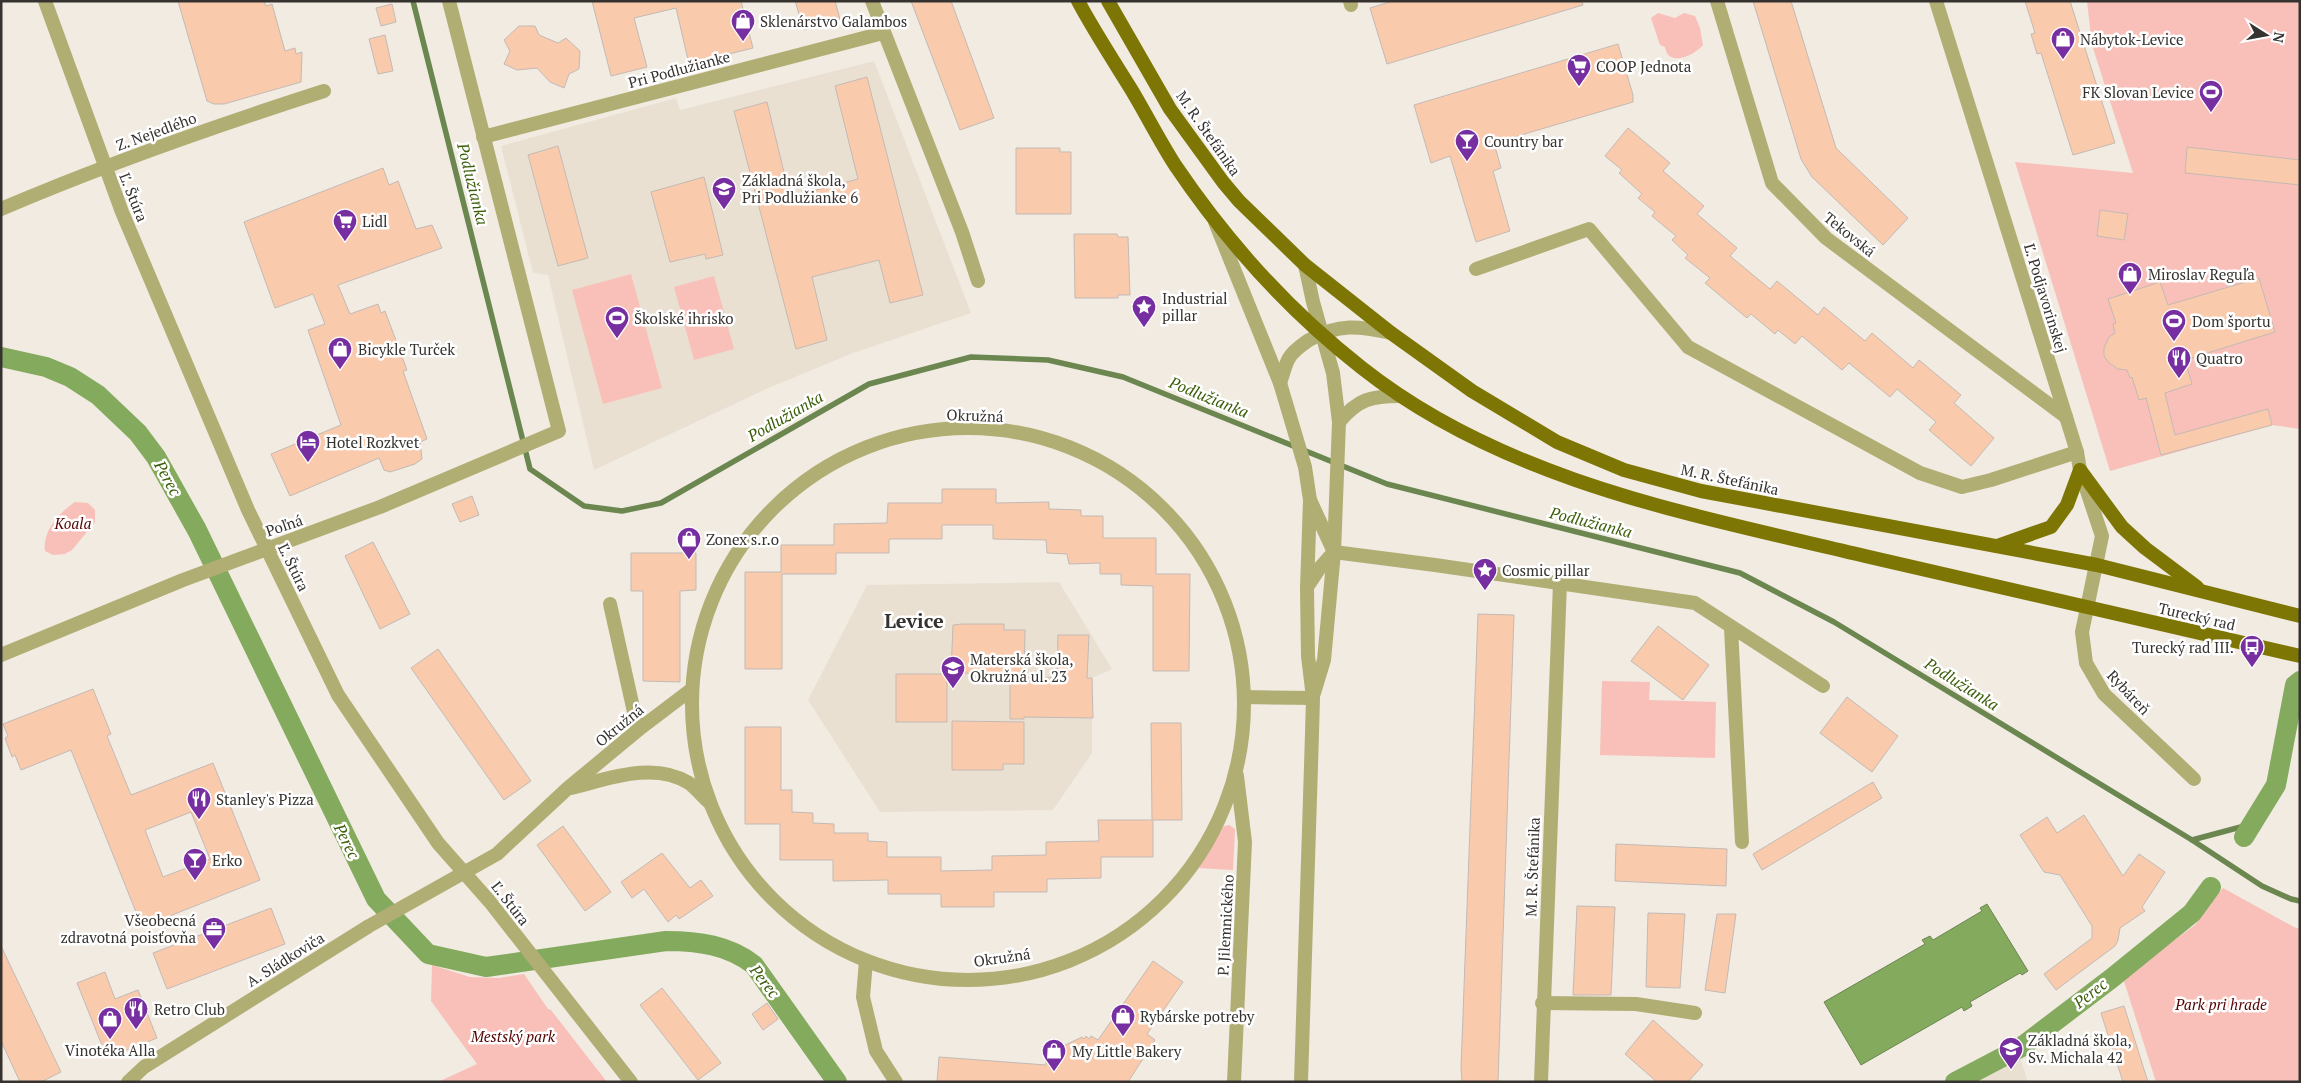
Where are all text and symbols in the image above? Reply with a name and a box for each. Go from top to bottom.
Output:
shop icon: Sklenárstvo Galambos [730,8,756,42]
north arrow [2241,10,2291,60]
place label: Sklenárstvo Galambos [760,11,907,31]
shop icon: Nábytok-Levice [2050,26,2076,60]
place label: Nábytok-Levice [2080,29,2183,49]
text: N [2269,31,2290,45]
street label: Pri Podlužianke [626,46,732,92]
supermarket icon: COOP Jednota [1566,53,1592,87]
place label: COOP Jednota [1596,56,1692,76]
sports icon: FK Slovan Levice [2198,79,2224,113]
place label: FK Slovan Levice [2082,82,2194,102]
street label: M. R. Štefánika [1172,86,1246,180]
street label: Z. Nejedlého [113,107,199,155]
bar icon: Country bar [1454,128,1480,162]
place label: Country bar [1484,131,1564,151]
water label: Podlužianka [452,140,494,227]
street label: Ľ. Štúra [115,170,153,225]
place label: Základná škola, Pri Podlužianke 6 [742,170,858,207]
school or university icon: Základná škola, Pri Podlužianke 6 [711,176,737,210]
street label: Tekovská [1820,207,1880,261]
supermarket icon: Lidl [332,208,358,242]
place label: Lidl [362,211,388,231]
street label: Ľ. Podjavorinskej [2020,241,2072,355]
shop icon: Miroslav Reguľa [2117,261,2143,295]
place label: Miroslav Reguľa [2148,264,2255,284]
place label: Industrial pillar [1162,288,1228,325]
place icon: Industrial pillar [1131,294,1157,328]
sports icon: Školské ihrisko [604,305,630,339]
place label: Školské ihrisko [634,308,734,328]
sports icon: Dom športu [2161,308,2187,342]
place label: Dom športu [2192,311,2271,331]
shop icon: Bicykle Turček [327,336,353,370]
place label: Bicykle Turček [358,339,455,359]
restaurant icon: Quatro [2166,345,2192,379]
place label: Quatro [2196,348,2243,368]
water label: Podlužianka [1165,371,1252,423]
water label: Podlužianka [742,386,827,447]
street label: Okružná [946,404,1004,426]
hotel icon: Hotel Rozkvet [295,429,321,463]
place label: Hotel Rozkvet [326,432,420,452]
water label: Perec [149,456,187,500]
street label: M. R. Štefánika [1679,459,1781,499]
water label: Podlužianka [1547,501,1634,543]
street label: Poľná [263,509,306,541]
park label: Koala [53,513,92,533]
shop icon: Zonex s.r.o [676,526,702,560]
place label: Zonex s.r.o [706,529,779,549]
street label: Ľ. Štúra [274,540,314,595]
place icon: Cosmic pillar [1472,557,1498,591]
place label: Cosmic pillar [1502,560,1590,580]
street label: Turecký rad [2157,597,2237,635]
district label: Levice [884,607,944,634]
bus stop icon: Turecký rad III. [2239,634,2265,668]
place label: Turecký rad III. [2132,637,2234,657]
place label: Materská škola, Okružná ul. 23 [970,649,1074,686]
water label: Podlužianka [1920,652,2003,716]
school or university icon: Materská škola, Okružná ul. 23 [940,655,966,689]
street label: Rybáreň [2103,665,2155,719]
street label: Okružná [591,699,648,751]
restaurant icon: Stanley's Pizza [186,786,212,820]
place label: Stanley's Pizza [216,789,314,809]
street label: M. R. Štefánika [1520,816,1544,917]
water label: Perec [329,819,365,862]
bar icon: Erko [182,847,208,881]
place label: Erko [212,850,242,870]
street label: P. Jilemnického [1212,874,1238,976]
street label: Ľ. Štúra [487,877,535,930]
place label: Všeobecná zdravotná poisťovňa [60,910,196,947]
office icon: Všeobecná zdravotná poisťovňa [201,916,227,950]
street label: A. Sládkoviča [242,927,328,991]
street label: Okružná [972,943,1032,971]
water label: Perec [744,959,785,1002]
water label: Perec [2068,973,2111,1014]
park label: Park pri hrade [2174,994,2267,1014]
restaurant icon: Retro Club [123,996,149,1030]
place label: Retro Club [154,999,225,1019]
shop icon: Rybárske potreby [1110,1003,1136,1037]
shop icon: Vinotéka Alla [97,1006,123,1040]
place label: Rybárske potreby [1140,1006,1255,1026]
park label: Mestský park [470,1026,556,1046]
place label: Základná škola, Sv. Michala 42 [2028,1030,2132,1067]
school or university icon: Základná škola, Sv. Michala 42 [1998,1036,2024,1070]
shop icon: My Little Bakery [1041,1038,1067,1072]
place label: Vinotéka Alla [65,1040,156,1060]
place label: My Little Bakery [1072,1041,1182,1061]

